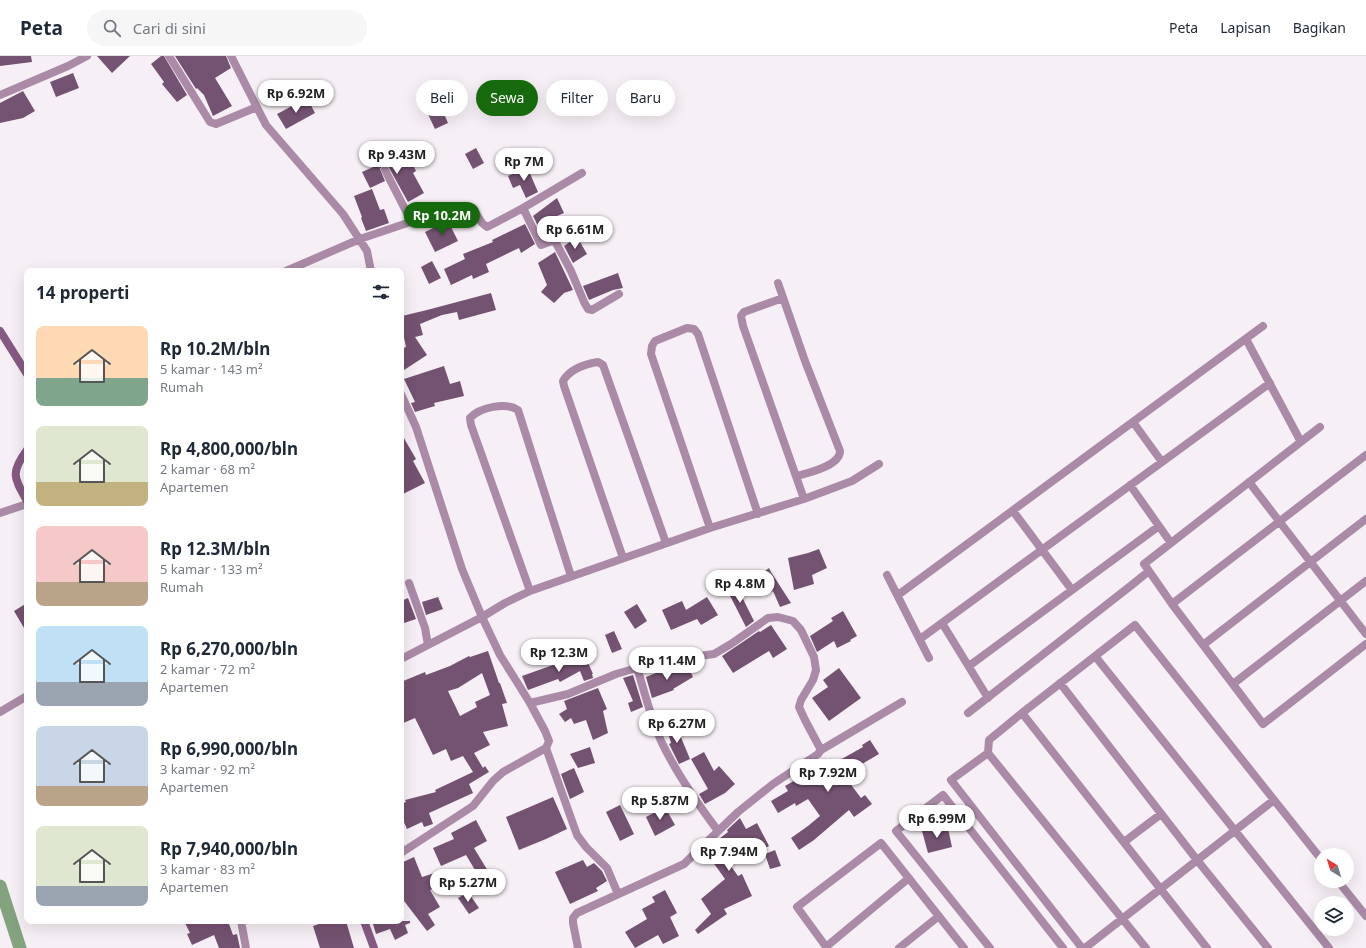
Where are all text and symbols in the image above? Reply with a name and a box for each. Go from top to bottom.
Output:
search box [87,10,367,46]
text: Peta [20,15,63,41]
icon: search [101,17,123,39]
text: Cari di sini [133,18,206,38]
text: Peta [1169,18,1198,37]
text: Lapisan [1220,18,1271,37]
text: Bagikan [1293,18,1346,37]
pin: Rp 6.92M [255,80,337,114]
chip: Beli [416,80,468,116]
chip: Sewa [476,80,538,116]
chip: Filter [546,80,608,116]
chip: Baru [616,80,675,116]
text: Rp 6.92M [267,84,325,102]
pin: Rp 9.43M [356,141,438,175]
text: Rp 9.43M [368,145,426,163]
pin: Rp 7M [496,148,552,182]
text: Rp 7M [504,152,544,170]
pin: Rp 10.2M [401,202,483,236]
text: Rp 10.2M [413,206,471,224]
pin: Rp 6.61M [534,216,616,250]
text: Rp 6.61M [546,220,604,238]
text: 14 properti [36,281,129,304]
icon: filters [370,281,392,303]
text: Rp 10.2M/bln [160,337,270,360]
icon: home [68,342,116,390]
text: 5 kamar · 143 m² [160,360,263,378]
text: Rumah [160,378,204,396]
text: Rp 4,800,000/bln [160,437,298,460]
icon: home [68,442,116,490]
text: 2 kamar · 68 m² [160,460,255,478]
text: Apartemen [160,478,229,496]
text: Rp 12.3M/bln [160,537,270,560]
icon: home [68,542,116,590]
text: 5 kamar · 133 m² [160,560,263,578]
pin: Rp 4.8M [703,570,777,604]
text: Rp 4.8M [715,574,765,592]
text: Rumah [160,578,204,596]
text: Rp 6,270,000/bln [160,637,298,660]
pin: Rp 12.3M [518,639,600,673]
icon: home [68,642,116,690]
text: Rp 12.3M [530,643,588,661]
pin: Rp 11.4M [626,647,708,681]
text: Rp 11.4M [638,651,696,669]
text: 2 kamar · 72 m² [160,660,255,678]
text: Apartemen [160,678,229,696]
pin: Rp 6.27M [636,710,718,744]
text: Rp 6.27M [648,714,706,732]
text: Rp 6,990,000/bln [160,737,298,760]
icon: home [68,742,116,790]
pin: Rp 7.92M [787,759,869,793]
text: 3 kamar · 92 m² [160,760,255,778]
text: Rp 7.92M [799,763,857,781]
text: Apartemen [160,778,229,796]
pin: Rp 5.87M [619,787,701,821]
text: Rp 5.87M [631,791,689,809]
pin: Rp 6.99M [896,805,978,839]
text: Rp 6.99M [908,809,966,827]
text: Rp 7,940,000/bln [160,837,298,860]
pin: Rp 7.94M [688,838,770,872]
icon: home [68,842,116,890]
text: Rp 7.94M [700,842,758,860]
north arrow [1314,848,1354,888]
map controls [1314,848,1354,936]
text: 3 kamar · 83 m² [160,860,255,878]
pin: Rp 5.27M [427,869,509,903]
text: Rp 5.27M [439,873,497,891]
text: Apartemen [160,878,229,896]
button: layers [1314,896,1354,936]

